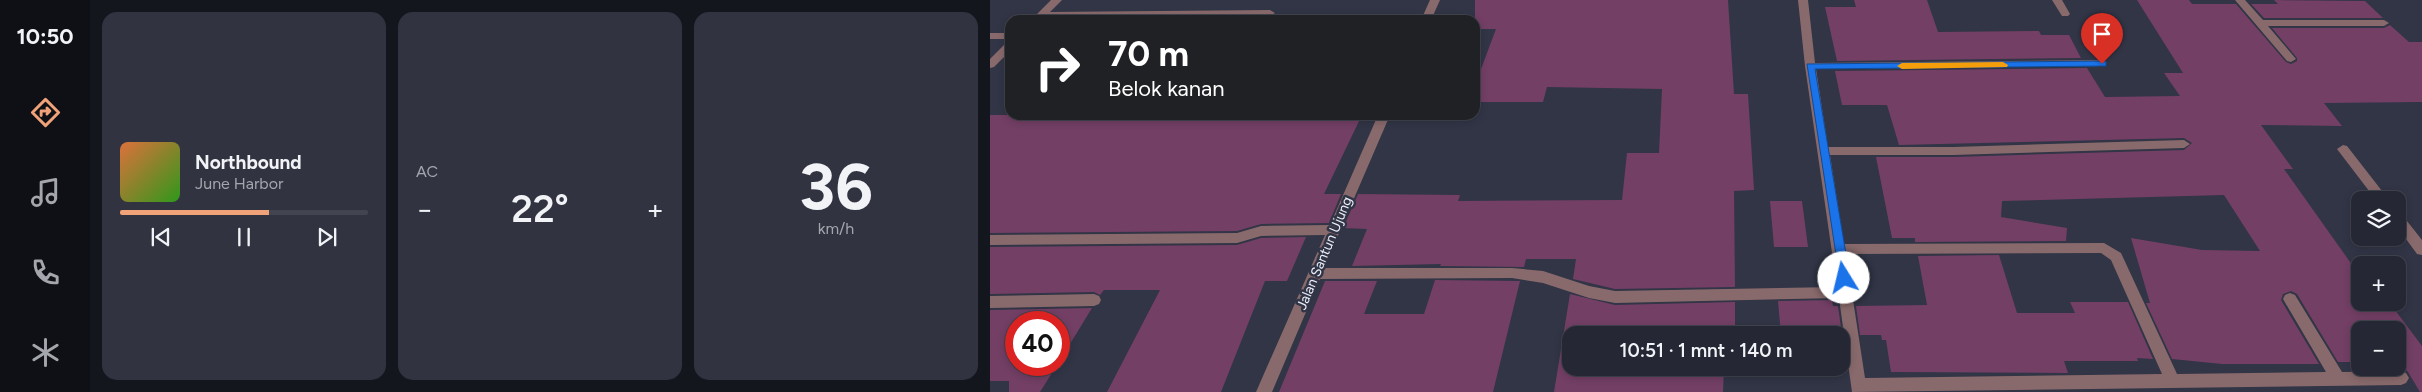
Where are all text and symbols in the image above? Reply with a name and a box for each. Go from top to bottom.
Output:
pin [2081,13,2123,64]
icon: arrive [2088,20,2116,48]
text: 10:50 [16,23,74,50]
text: 70 m [1108,33,1189,75]
icon: right [1025,35,1090,100]
text: Belok kanan [1108,75,1225,102]
icon: directions [28,95,63,130]
text: 36 [799,147,873,225]
text: Northbound [195,151,302,174]
text: AC [416,162,438,181]
text: June Harbor [195,174,283,193]
icon: music [28,175,63,210]
text: 22° [511,186,569,232]
map controls [2351,191,2406,376]
button: layers [2351,191,2406,246]
text: − [416,192,433,226]
text: + [647,192,664,226]
street label: Jalan Santun Ujung [1293,194,1356,312]
text: km/h [818,219,854,238]
icon: previous [147,223,175,251]
icon: pause [230,223,258,251]
icon: next [313,223,341,251]
position arrow [1817,251,1869,303]
icon: phone [28,255,63,290]
button: + [2351,256,2406,311]
speed limit sign: 40 [1005,311,1070,376]
button: − [2351,321,2406,376]
icon: climate [28,335,63,370]
text: 10:51 · 1 mnt · 140 m [1620,339,1792,362]

